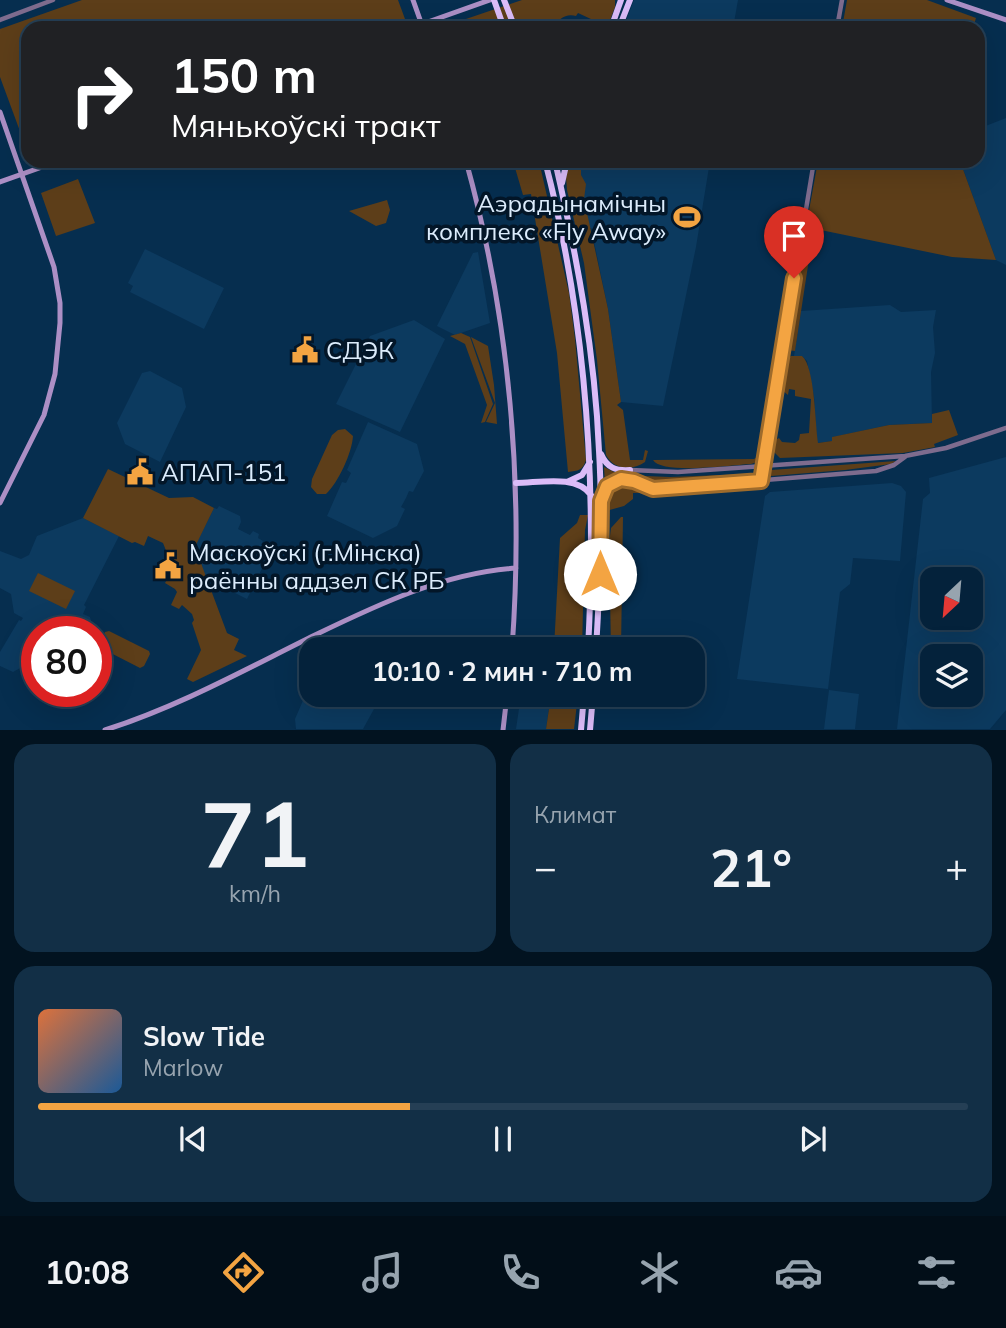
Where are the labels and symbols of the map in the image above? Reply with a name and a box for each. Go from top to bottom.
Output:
place label: Аэрадынамічны комплекс «Fly Away» [426,188,666,246]
sports icon: Аэрадынамічны комплекс «Fly Away» [672,202,702,232]
pin [764,206,824,278]
public building icon: СДЭК [290,335,320,365]
place label: СДЭК [326,335,394,365]
public building icon: АПАП-151 [125,457,155,487]
place label: АПАП-151 [161,457,286,487]
place label: Маскоўскі (г.Мінска) раённы аддзел СК РБ [189,537,444,595]
position arrow [563,537,637,611]
public building icon: Маскоўскі (г.Мінска) раённы аддзел СК РБ [153,551,183,581]
north arrow [920,567,984,630]
speed limit sign: 80 [21,616,112,707]

